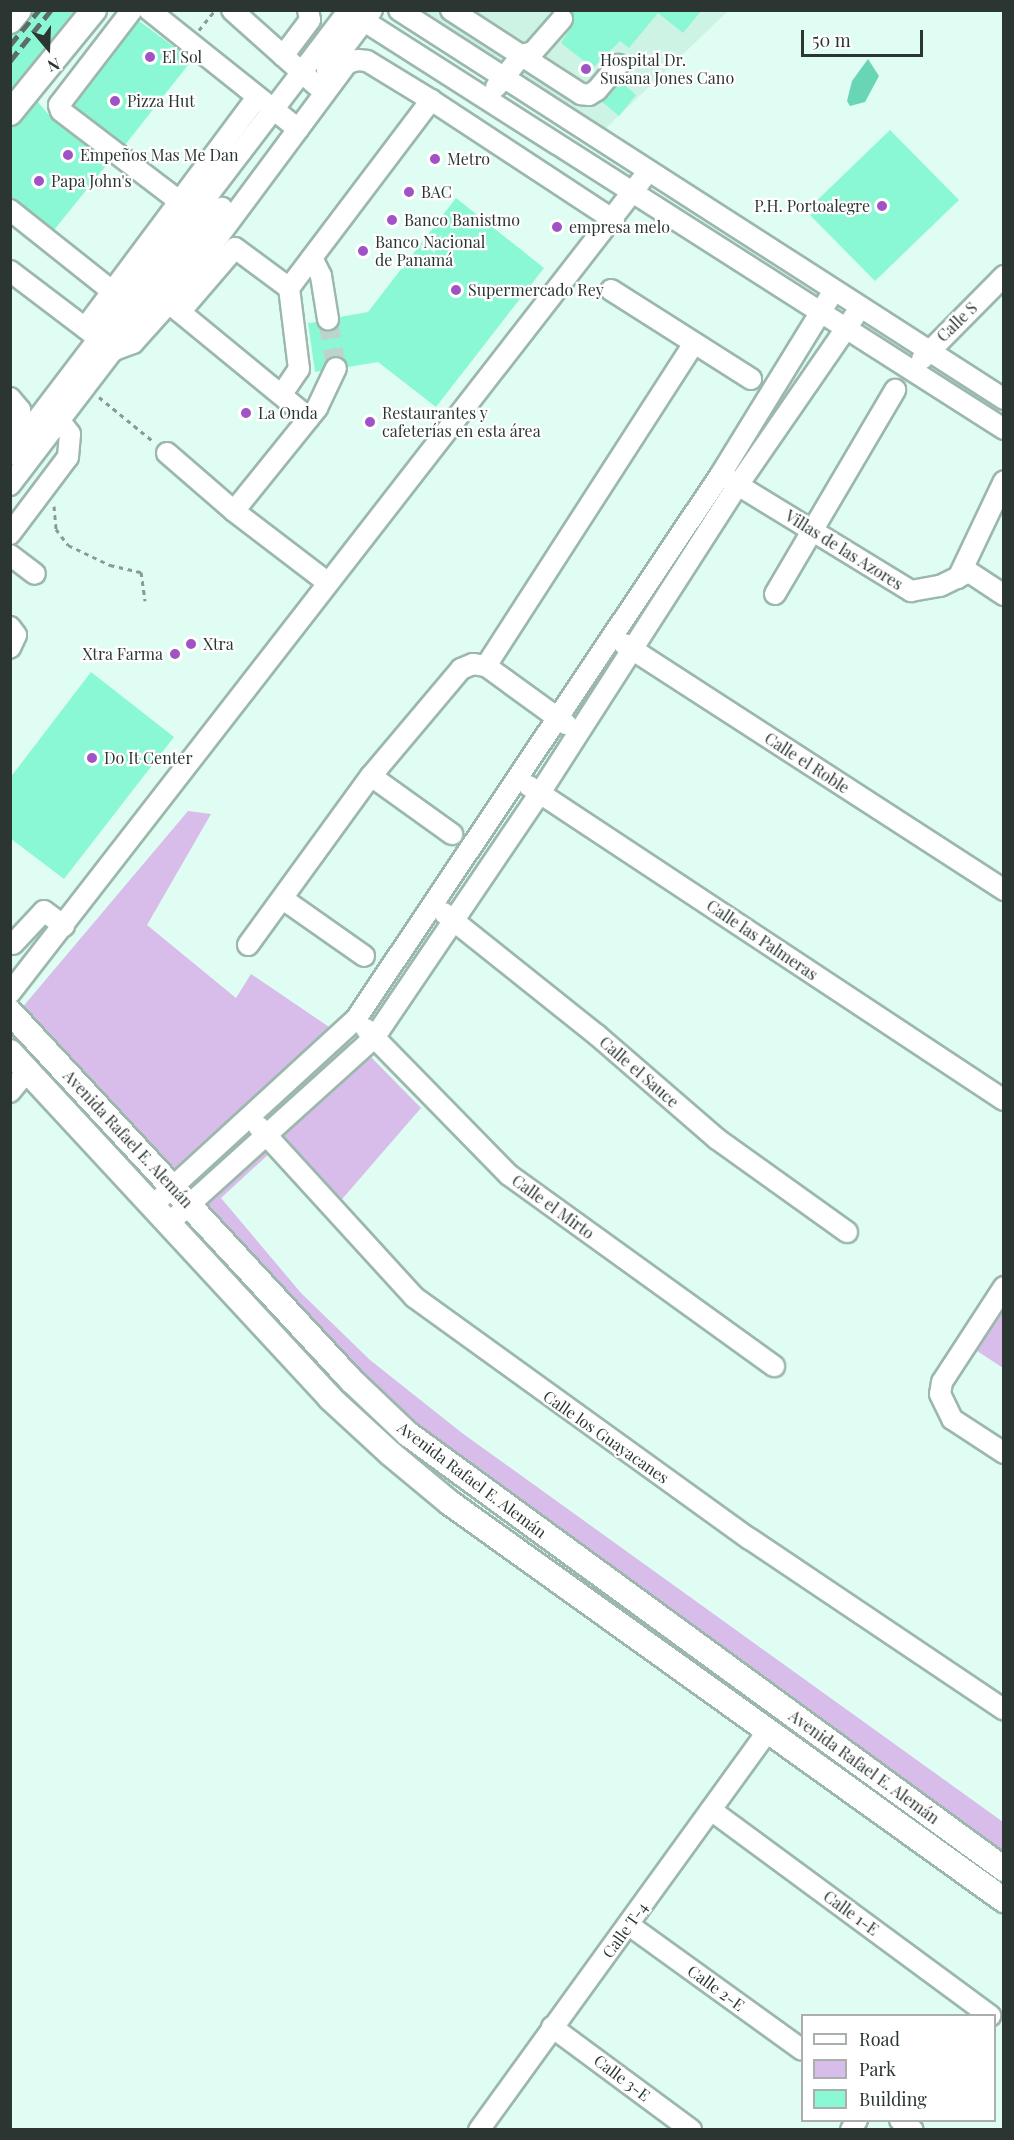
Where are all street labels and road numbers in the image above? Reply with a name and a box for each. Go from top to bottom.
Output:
street label: Calle S [933,298,981,346]
street label: Villas de las Azores [781,506,907,594]
street label: Calle el Roble [761,728,853,798]
street label: Calle las Palmeras [703,896,821,984]
street label: Calle el Sauce [596,1032,682,1112]
street label: Avenida Rafael E. Alemán [59,1066,197,1212]
street label: Calle el Mirto [508,1171,598,1243]
street label: Calle los Guayacanes [539,1386,673,1488]
street label: Avenida Rafael E. Alemán [394,1418,550,1542]
street label: Avenida Rafael E. Alemán [785,1706,943,1828]
street label: Calle 1-E [820,1887,882,1939]
street label: Calle T-4 [598,1898,652,1962]
street label: Calle 2-E [684,1961,748,2015]
street label: Calle 3-E [590,2051,654,2105]

